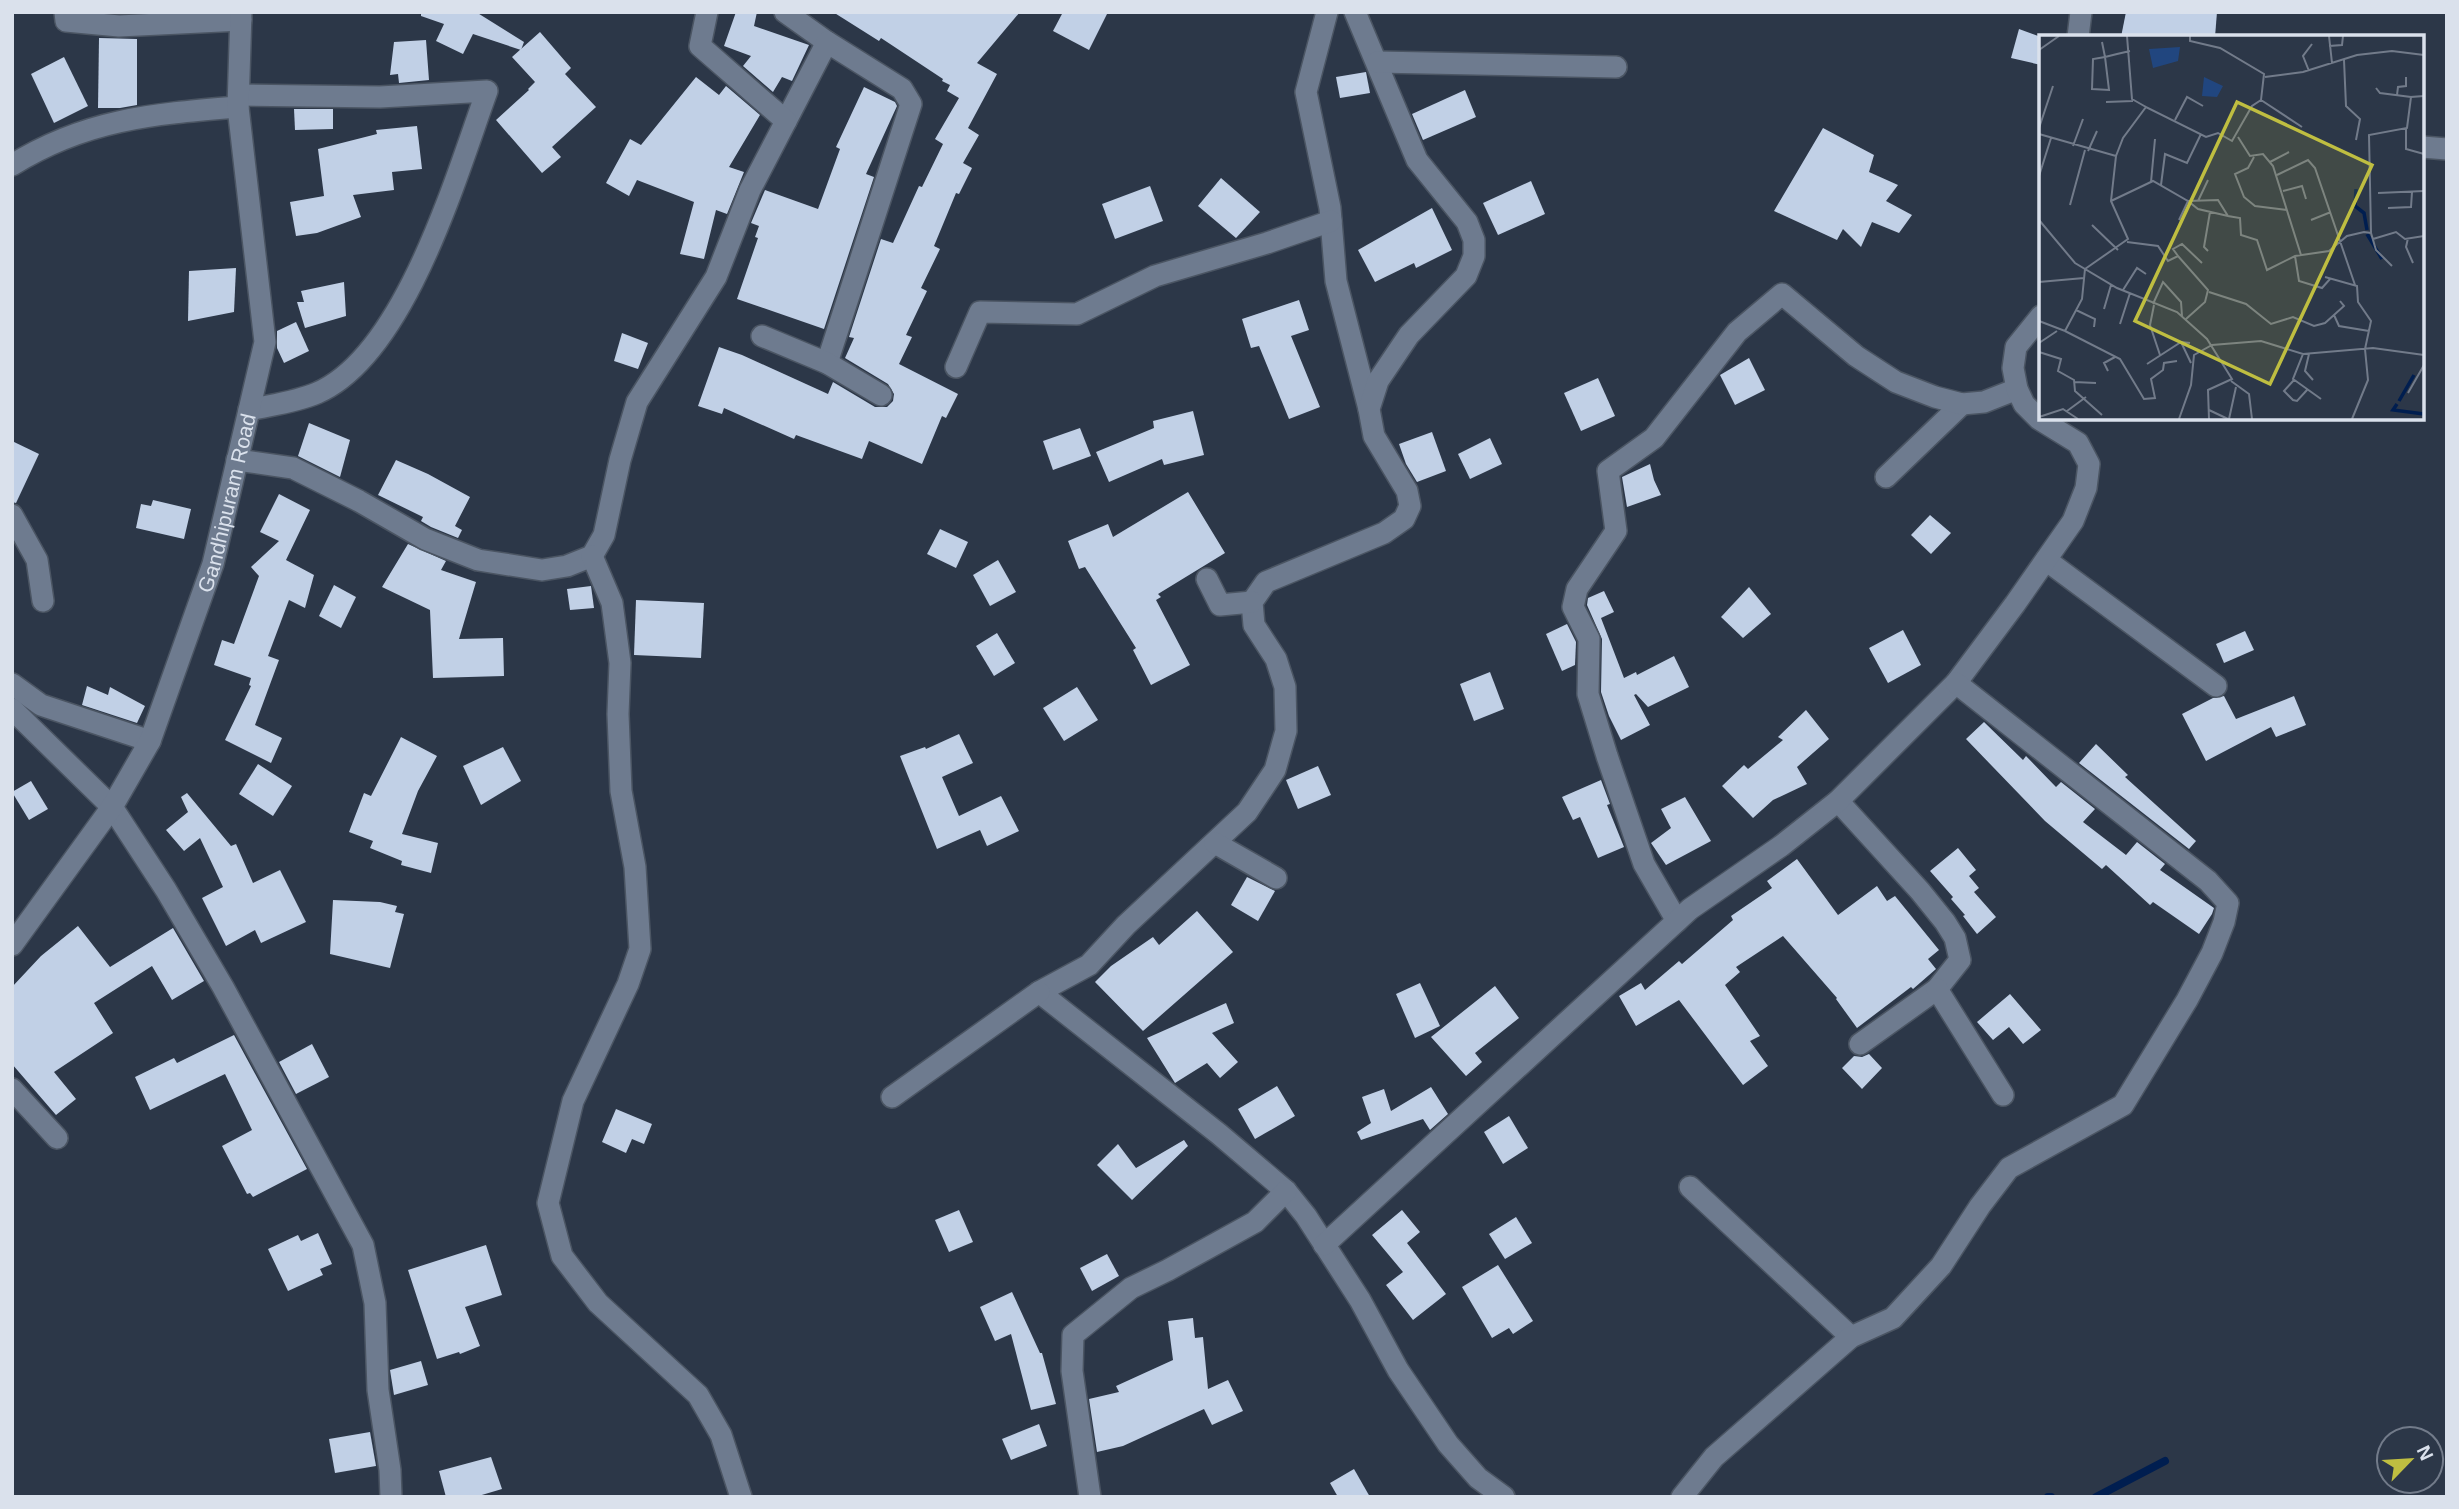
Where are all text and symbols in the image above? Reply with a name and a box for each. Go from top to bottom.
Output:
inset map [2039,35,2424,420]
street label: Gandhipuram Road [192,411,259,595]
north arrow [2375,1425,2445,1495]
text: N [2413,1442,2437,1464]

